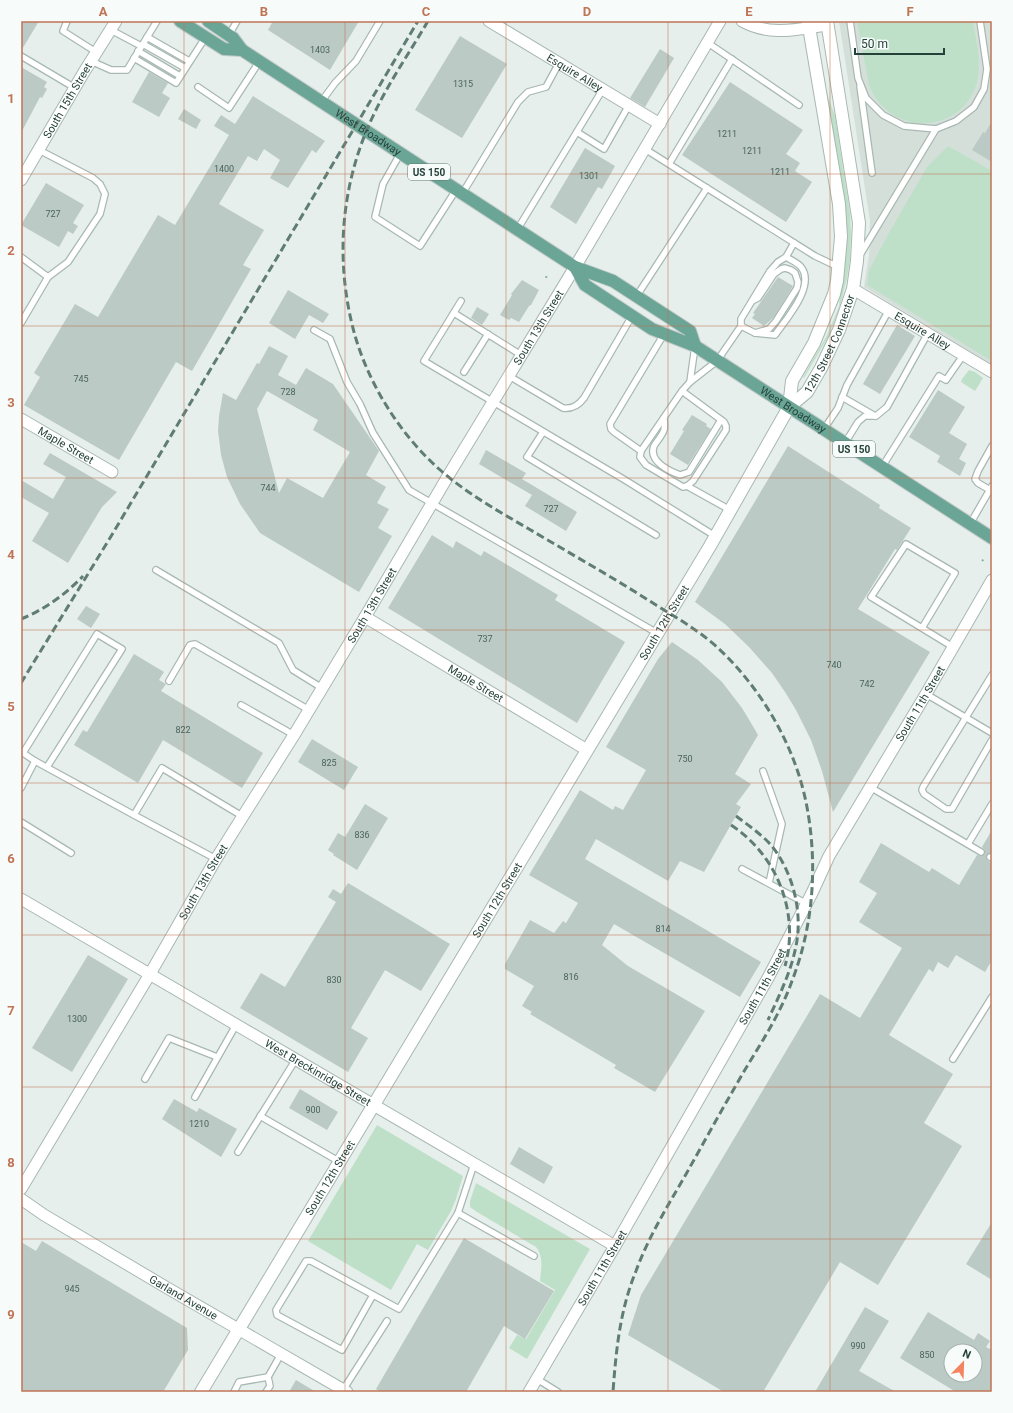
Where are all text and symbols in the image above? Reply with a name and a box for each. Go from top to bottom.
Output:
text: A [99,4,108,19]
text: B [260,4,268,19]
text: C [422,4,431,19]
text: D [583,4,591,19]
text: E [745,4,753,19]
text: F [906,4,914,19]
scale bar [855,30,944,56]
text: 50 m [861,37,888,51]
house number: 1403 [310,45,330,55]
street label: Esquire Alley [544,51,605,95]
street label: South 15th Street [41,60,95,141]
house number: 1315 [453,79,473,89]
text: 1 [7,91,15,106]
street label: West Broadway [333,107,404,159]
house number: 1211 [717,129,737,139]
house number: 1211 [742,146,762,156]
house number: 1400 [214,164,234,174]
road number: US 150 [408,164,450,180]
house number: 1211 [770,167,790,177]
house number: 1301 [579,171,599,181]
house number: 727 [45,209,61,219]
text: 2 [7,243,15,258]
street label: South 13th Street [511,288,567,367]
street label: 12th Street Connector [802,293,858,396]
street label: Esquire Alley [892,309,953,353]
house number: 745 [73,374,89,384]
street label: West Broadway [758,384,829,436]
house number: 728 [280,387,296,397]
text: 3 [7,395,15,410]
street label: Maple Street [36,424,96,467]
road number: US 150 [833,441,875,457]
house number: 744 [260,483,276,493]
house number: 727 [543,504,559,514]
text: 4 [7,547,15,562]
street label: South 13th Street [345,565,400,646]
street label: South 12th Street [637,583,692,663]
house number: 737 [477,634,493,644]
house number: 740 [826,660,842,670]
street label: Maple Street [445,662,506,705]
street label: South 11th Street [893,664,948,744]
house number: 742 [859,679,875,689]
text: 5 [7,699,15,714]
house number: 822 [175,725,191,735]
house number: 750 [677,754,693,764]
house number: 825 [321,758,337,768]
house number: 836 [354,830,370,840]
street label: South 13th Street [176,842,231,922]
text: 6 [7,851,15,866]
street label: South 12th Street [470,860,525,940]
house number: 814 [655,924,671,934]
street label: South 11th Street [737,946,789,1027]
house number: 816 [563,972,579,982]
house number: 830 [326,975,342,985]
text: 7 [7,1003,15,1018]
house number: 1300 [67,1014,87,1024]
street label: West Breckinridge Street [263,1037,373,1109]
house number: 900 [305,1105,321,1115]
house number: 1210 [189,1119,209,1129]
street label: South 12th Street [303,1138,358,1218]
text: 8 [7,1155,15,1170]
street label: South 11th Street [575,1228,630,1308]
street label: Garland Avenue [147,1273,220,1323]
house number: 945 [64,1284,80,1294]
text: 9 [7,1307,15,1322]
house number: 990 [850,1341,866,1351]
north arrow [943,1343,983,1383]
text: N [961,1347,973,1362]
house number: 850 [919,1350,935,1360]

